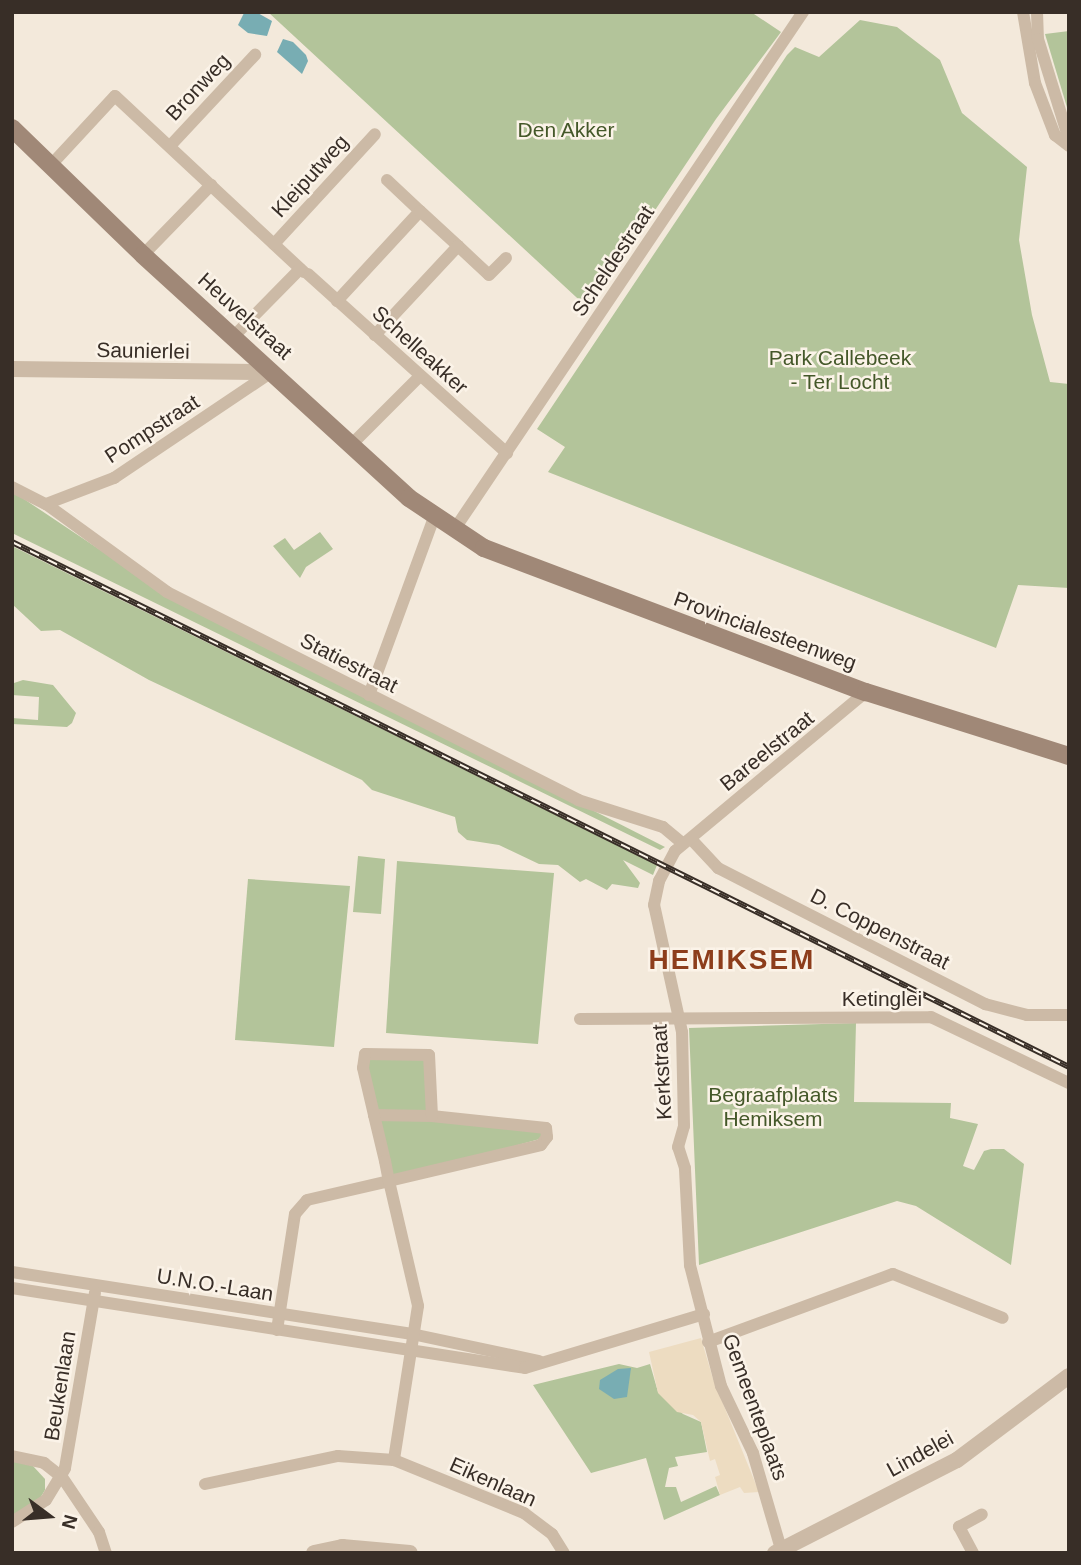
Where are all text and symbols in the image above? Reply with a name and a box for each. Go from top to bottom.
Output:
street label: Bronweg [161,48,235,126]
park label: Den Akker [517,117,615,143]
street label: Kleiputweg [266,129,354,223]
street label: Scheldestraat [567,201,659,321]
street label: Heuvelstraat [193,267,297,365]
street label: Schelleakker [367,300,473,400]
street label: Saunierlei [96,338,190,364]
park label: Park Callebeek - Ter Locht [769,345,911,395]
street label: Pompstraat [100,389,204,469]
street label: Provincialesteenweg [670,586,860,676]
street label: Statiestraat [296,628,402,698]
street label: Bareelstraat [715,706,819,796]
street label: D. Coppenstraat [806,883,954,975]
district label: HEMIKSEM [650,943,814,977]
street label: Ketinglei [842,986,922,1012]
street label: Kerkstraat [647,1024,677,1120]
park label: Begraafplaats Hemiksem [708,1082,838,1132]
street label: U.N.O.-Laan [155,1263,275,1307]
street label: Beukenlaan [39,1329,81,1443]
street label: Gemeenteplaats [717,1330,793,1484]
street label: Lindelei [882,1425,958,1483]
street label: Eikenlaan [446,1452,540,1512]
north arrow [14,1481,84,1551]
text: N [58,1512,82,1531]

